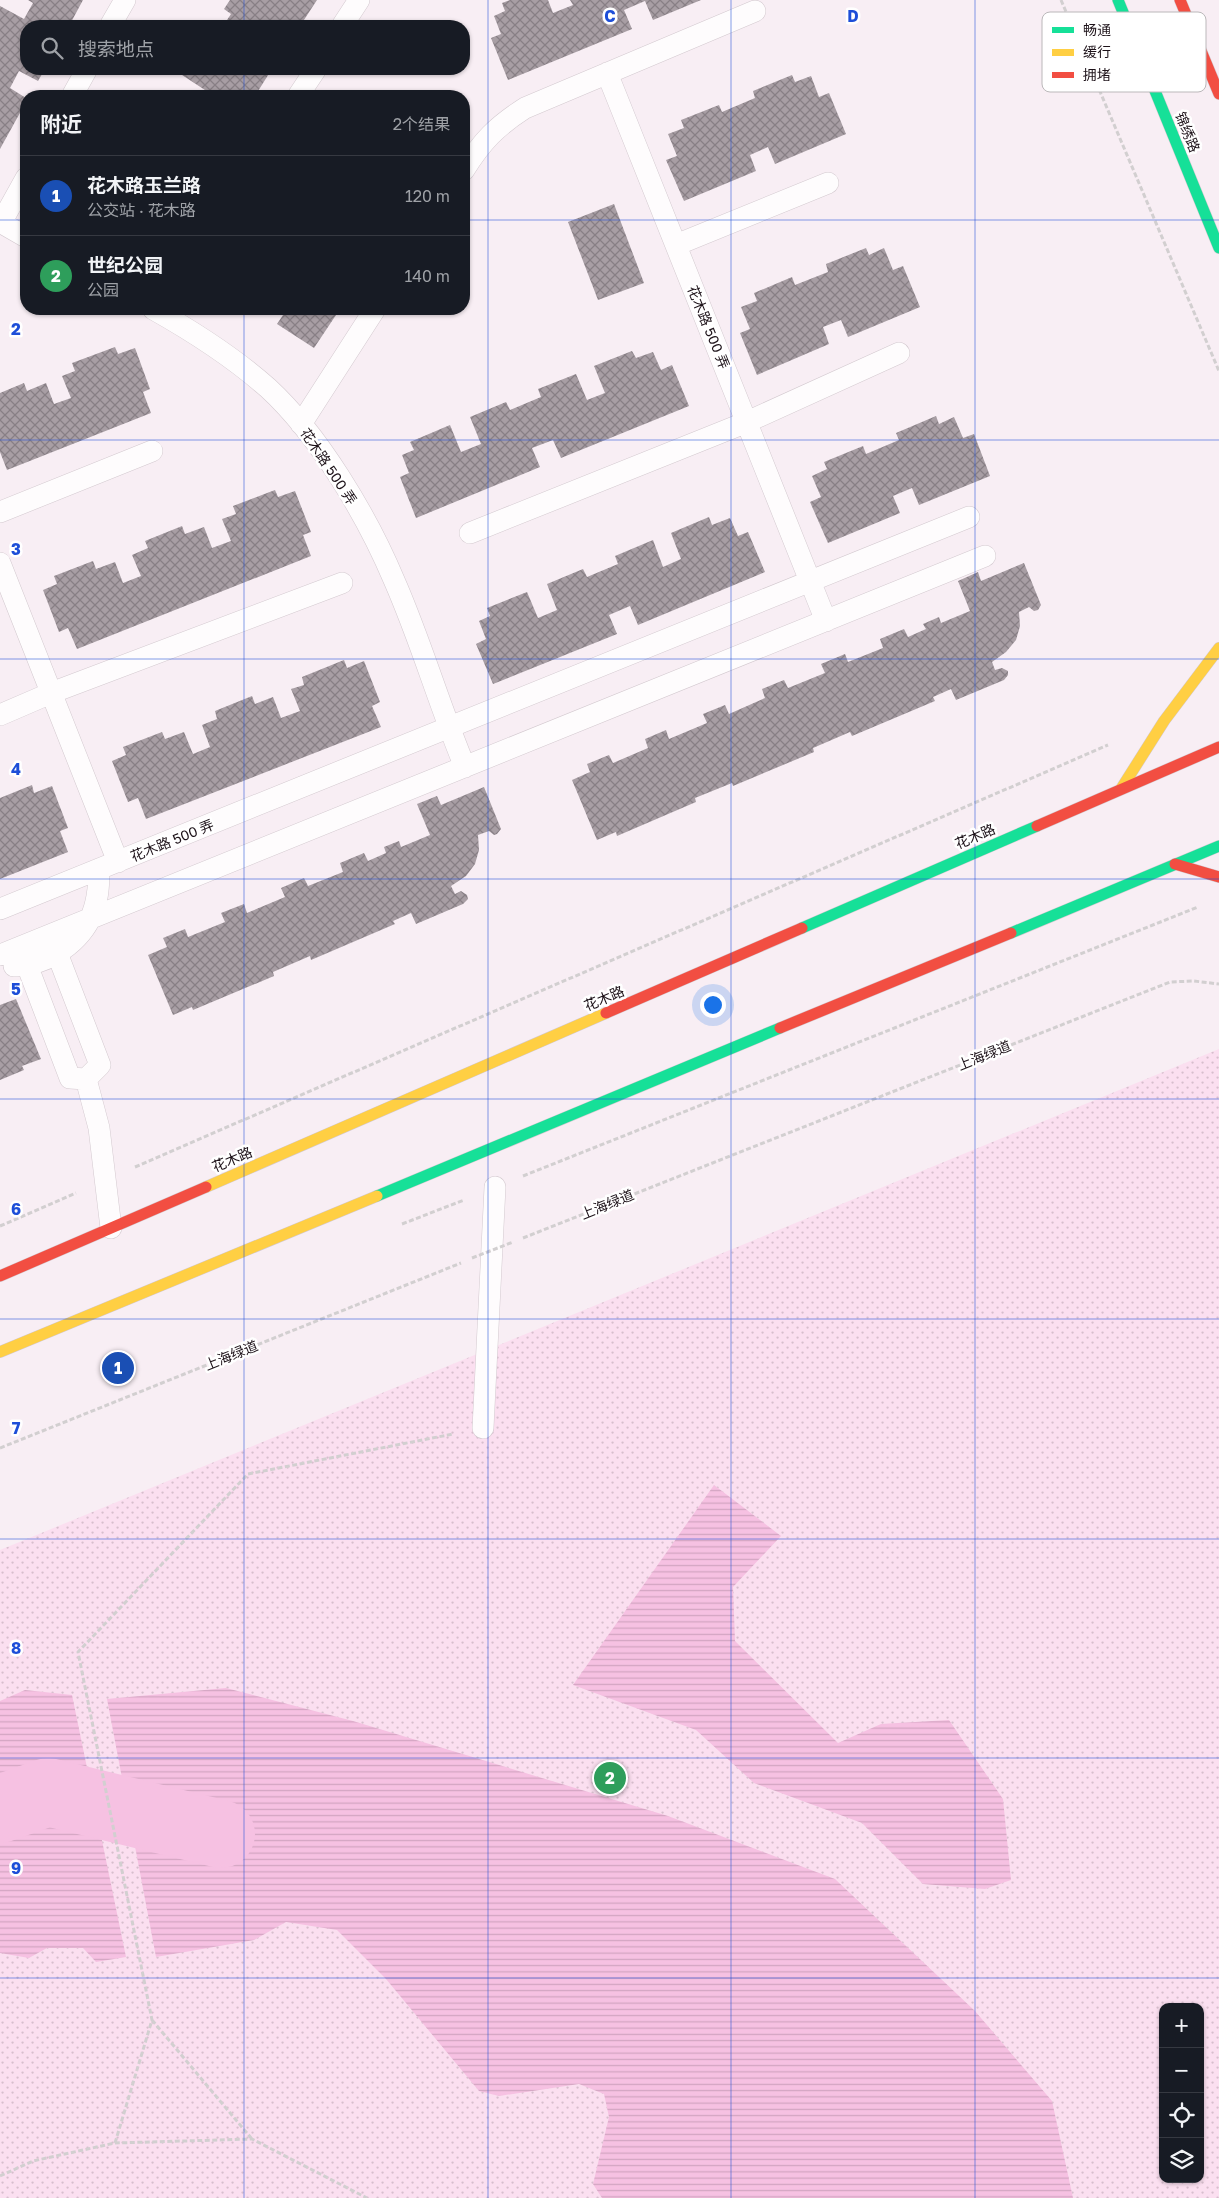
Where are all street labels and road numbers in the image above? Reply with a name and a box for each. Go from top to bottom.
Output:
street label: 锦绣路 [1172,109,1204,155]
street label: 花木路 500 弄 [685,283,733,371]
street label: 花木路 500 弄 [297,425,361,507]
street label: 花木路 500 弄 [128,816,216,864]
street label: 花木路 [952,820,998,852]
street label: 花木路 [581,982,627,1014]
street label: 上海绿道 [955,1037,1013,1073]
street label: 花木路 [209,1143,255,1175]
street label: 上海绿道 [578,1186,636,1222]
street label: 上海绿道 [202,1337,260,1373]

